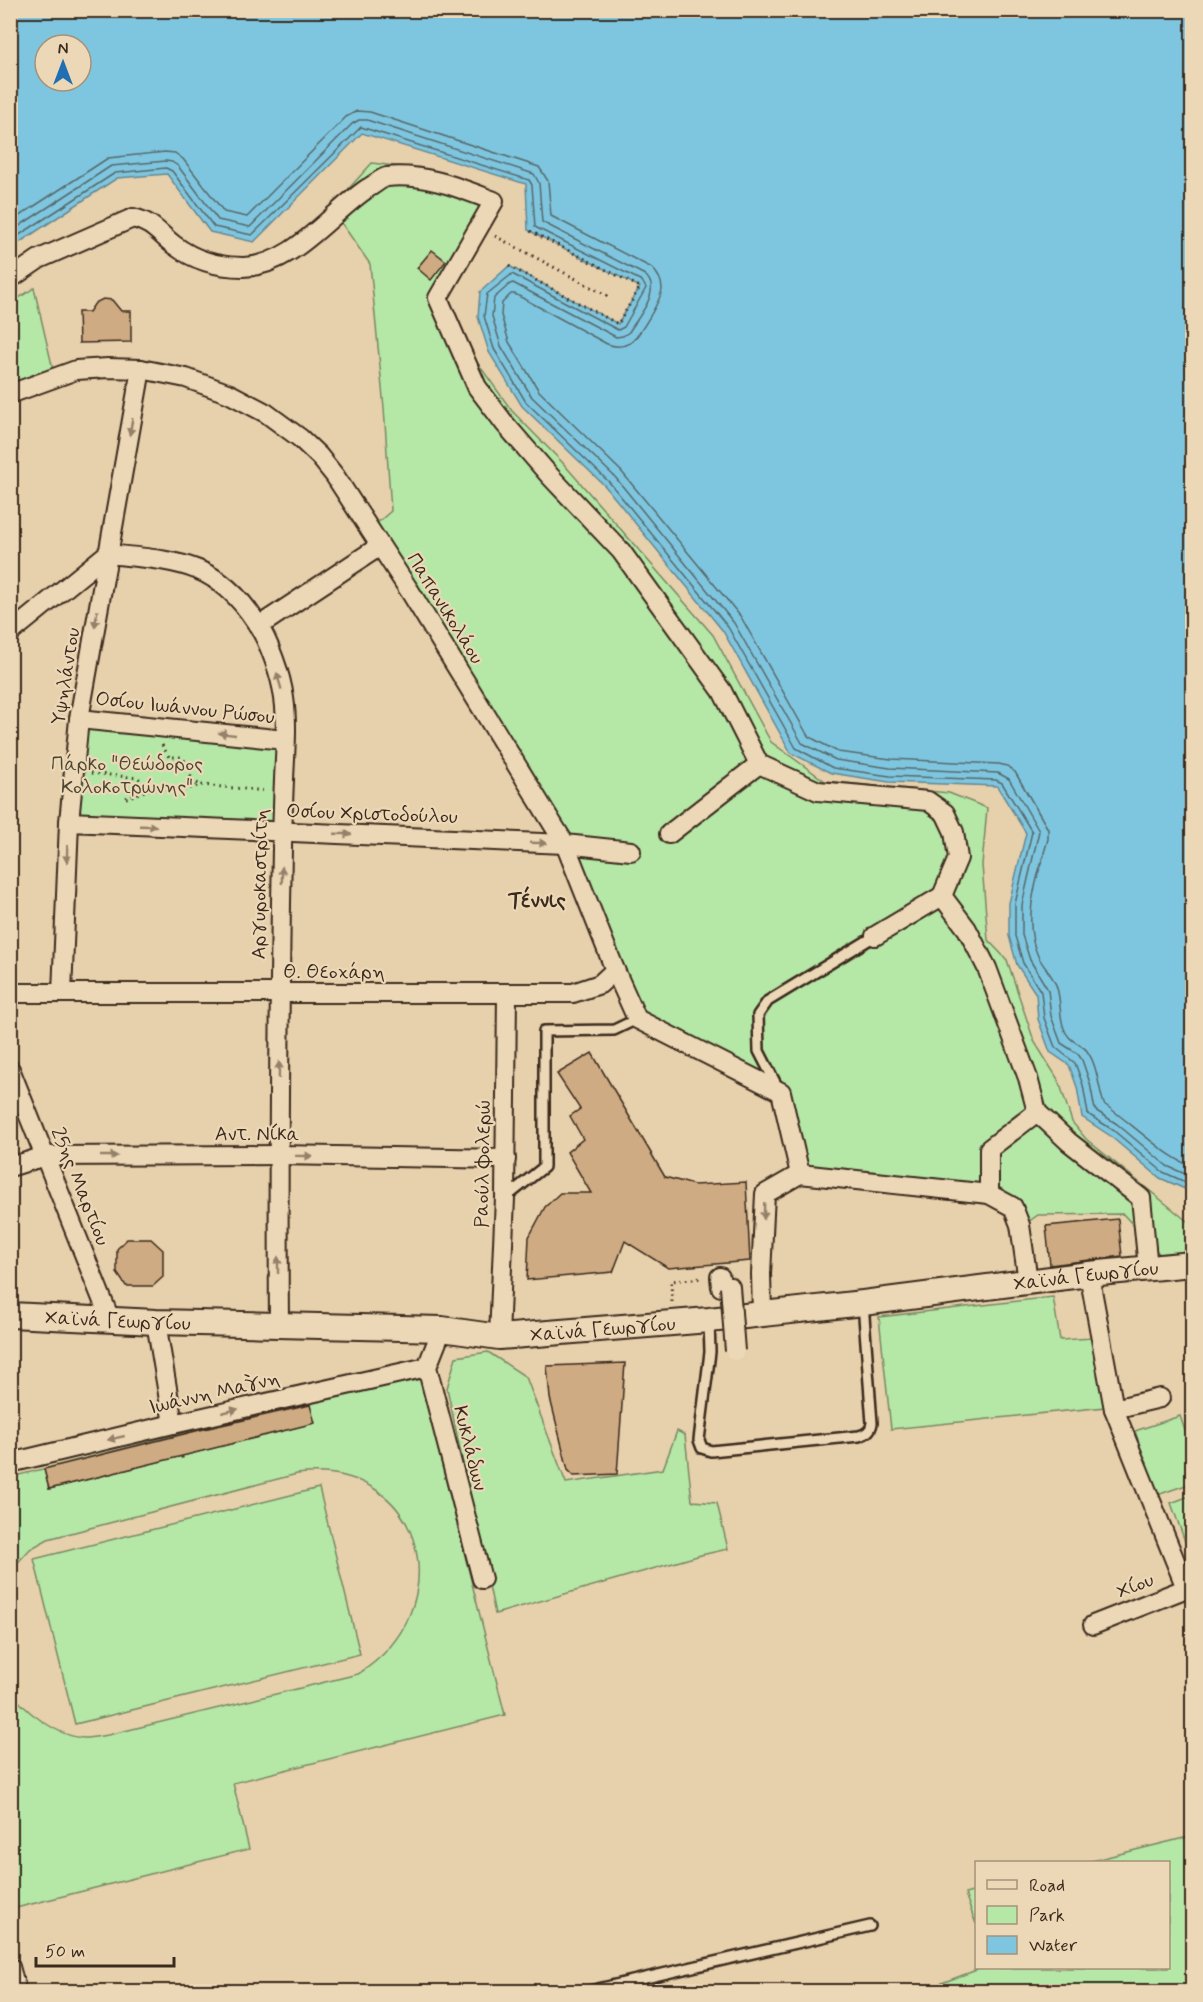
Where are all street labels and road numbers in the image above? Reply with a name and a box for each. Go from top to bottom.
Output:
street label: Παπανικολάου [400,548,490,670]
street label: Υψηλάντου [45,626,87,727]
street label: Οσίου Ιωάννου Ρώσου [94,686,276,731]
street label: Οσίου Χριστοδούλου [286,798,458,831]
street label: Αργυροκαστρίτη [246,808,275,960]
street label: Θ. Θεοχάρη [283,959,385,986]
street label: Ραούλ Φολερώ [469,1100,498,1228]
street label: Αντ. Νίκα [215,1121,300,1148]
street label: 25ης Μαρτίου [44,1123,116,1250]
street label: Χαϊνά Γεωργίου [1012,1255,1160,1299]
street label: Χαϊνά Γεωργίου [44,1305,191,1338]
street label: Χαϊνά Γεωργίου [529,1311,677,1349]
street label: Ιωάννη Μὰγνη [146,1365,282,1422]
street label: Κυκλάδων [446,1403,493,1494]
street label: Χίου [1113,1567,1158,1606]

